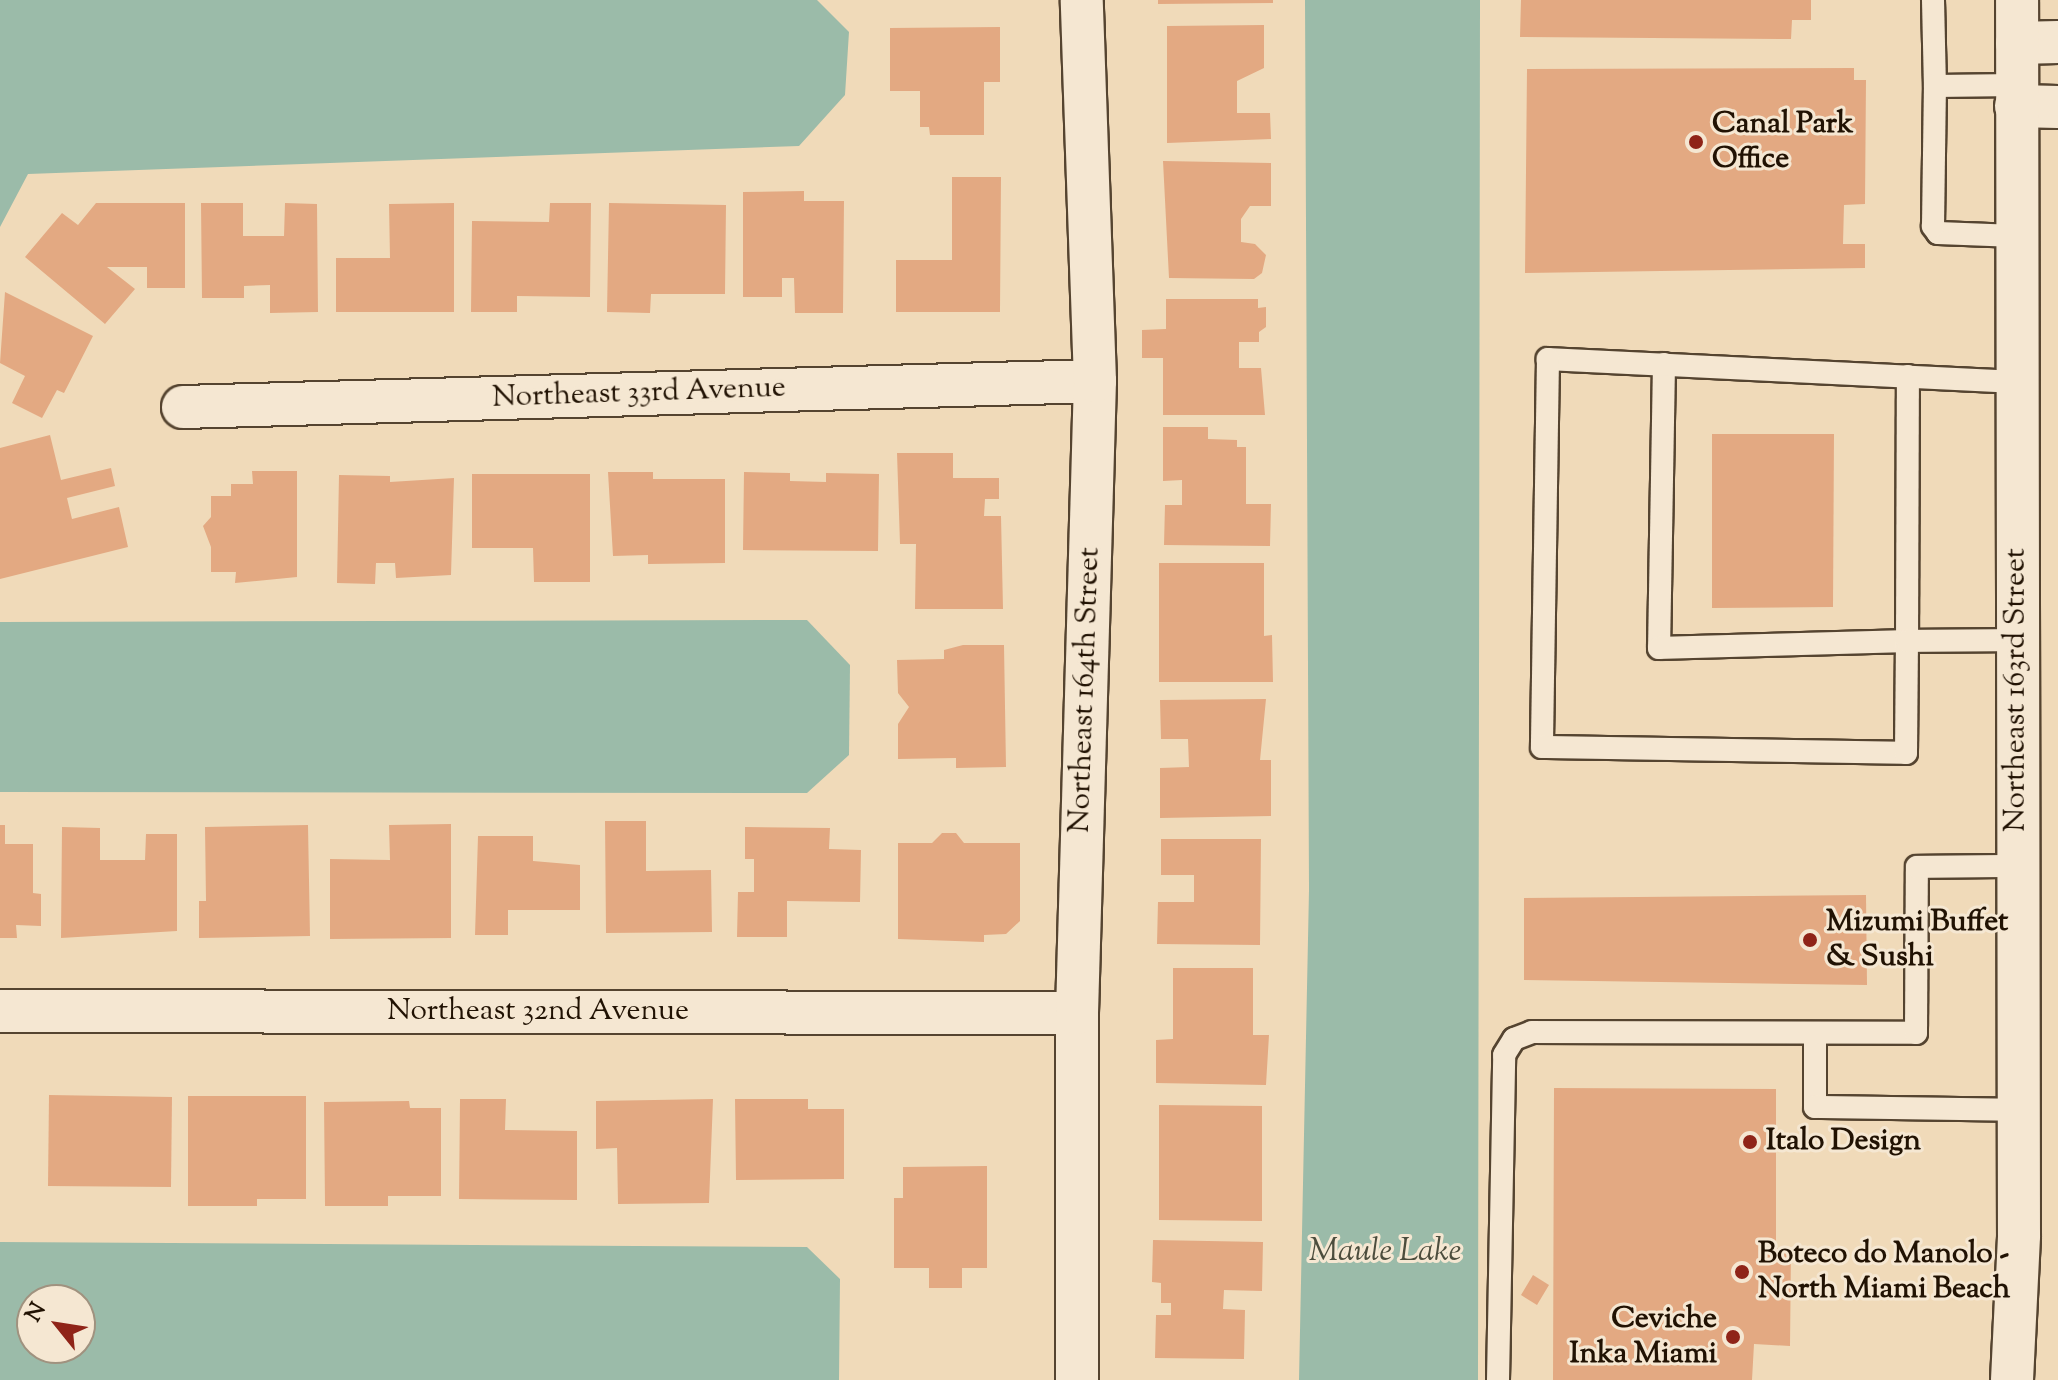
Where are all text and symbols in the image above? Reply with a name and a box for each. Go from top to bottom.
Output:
place label: Canal Park Office [1712,107,1853,178]
marker: Canal Park Office [1687,133,1705,151]
street label: Northeast 33rd Avenue [492,371,786,417]
street label: Northeast 164th Street [1063,546,1109,834]
street label: Northeast 163rd Street [1999,548,2035,832]
place label: Mizumi Buffet & Sushi [1826,905,2008,976]
marker: Mizumi Buffet & Sushi [1801,931,1819,949]
street label: Northeast 32nd Avenue [387,994,689,1030]
place label: Italo Design [1766,1124,1921,1160]
marker: Italo Design [1741,1133,1759,1151]
water label: Maule Lake [1309,1233,1461,1271]
place label: Boteco do Manolo - North Miami Beach [1758,1237,2010,1308]
marker: Boteco do Manolo - North Miami Beach [1733,1263,1751,1281]
north arrow [16,1284,96,1364]
text: N [19,1297,55,1329]
place label: Ceviche Inka Miami [1570,1302,1717,1372]
marker: Ceviche Inka Miami [1724,1328,1742,1346]

